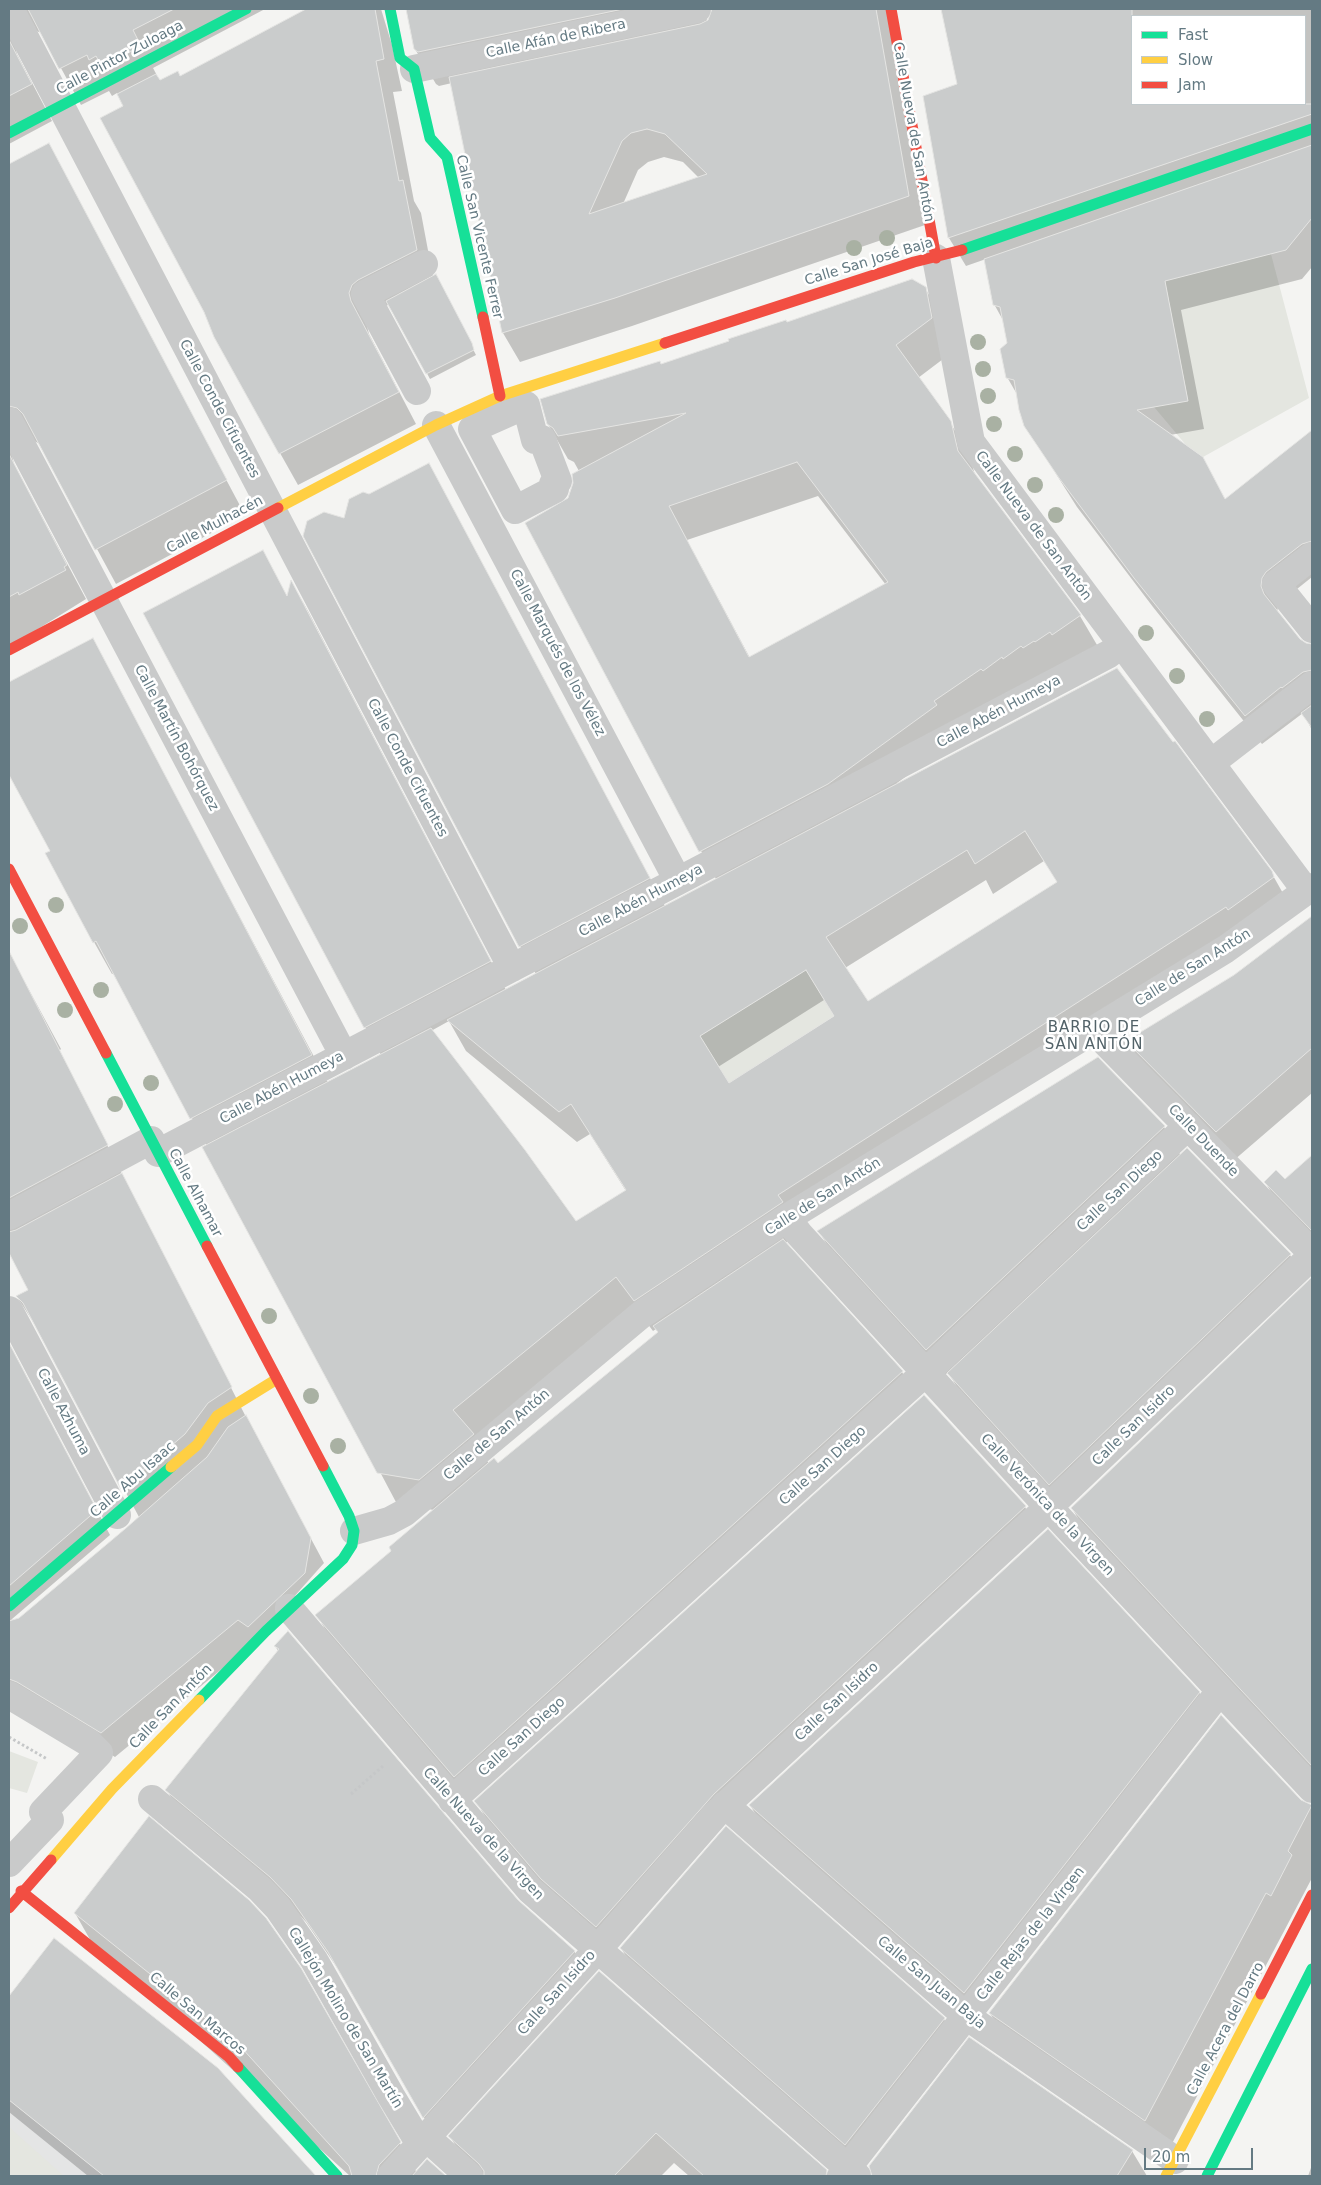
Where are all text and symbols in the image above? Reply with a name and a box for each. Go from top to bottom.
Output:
legend [1131,15,1306,105]
street label: Calle Afán de Ribera [485,16,627,62]
street label: Calle Pintor Zuloaga [54,17,186,99]
text: Fast [1178,26,1208,44]
street label: Calle Nueva de San Antón [889,41,937,223]
text: Slow [1178,51,1213,69]
text: Jam [1178,76,1206,94]
street label: Calle San Vicente Ferrer [452,153,506,321]
street label: Calle San José Baja [803,234,935,290]
street label: Calle Conde Cifuentes [175,337,263,481]
street label: Calle Nueva de San Antón [971,448,1095,604]
street label: Calle Mulhacén [164,493,266,557]
street label: Calle Marqués de los Vélez [506,567,608,739]
street label: Calle Martín Bohórquez [130,662,222,814]
street label: Calle Abén Humeya [934,672,1064,752]
street label: Calle Conde Cifuentes [363,696,451,840]
street label: Calle Abén Humeya [576,861,706,941]
street label: Calle de San Antón [1132,926,1254,1010]
district label: BARRIO DE SAN ANTÓN [1044,1019,1144,1054]
street label: Calle Abén Humeya [217,1048,347,1128]
street label: Calle Duende [1164,1101,1242,1181]
street label: Calle Alhamar [165,1146,225,1240]
street label: Calle San Diego [1074,1147,1166,1235]
street label: Calle de San Antón [762,1155,884,1239]
street label: Calle Azhuma [33,1366,93,1458]
street label: Calle San Isidro [1089,1382,1179,1470]
street label: Calle de San Antón [441,1386,553,1484]
street label: Calle San Diego [776,1423,870,1509]
street label: Calle Verónica de la Virgen [977,1431,1117,1579]
street label: Calle Abu Isaac [87,1438,179,1522]
street label: Calle San Isidro [792,1659,882,1745]
street label: Calle San Antón [126,1661,216,1753]
street label: Calle San Diego [475,1694,569,1780]
street label: Calle Nueva de la Virgen [419,1764,547,1904]
street label: Calle Rejas de la Virgen [974,1864,1088,2004]
street label: Callejón Molino de San Martín [284,1924,406,2112]
street label: Calle San Juan Baja [874,1933,988,2033]
street label: Calle San Isidro [515,1947,599,2039]
street label: Calle Acera del Darro [1184,1960,1268,2098]
street label: Calle San Marcos [146,1969,248,2059]
scale bar [1146,2138,1255,2170]
text: 20 m [1152,2148,1190,2166]

